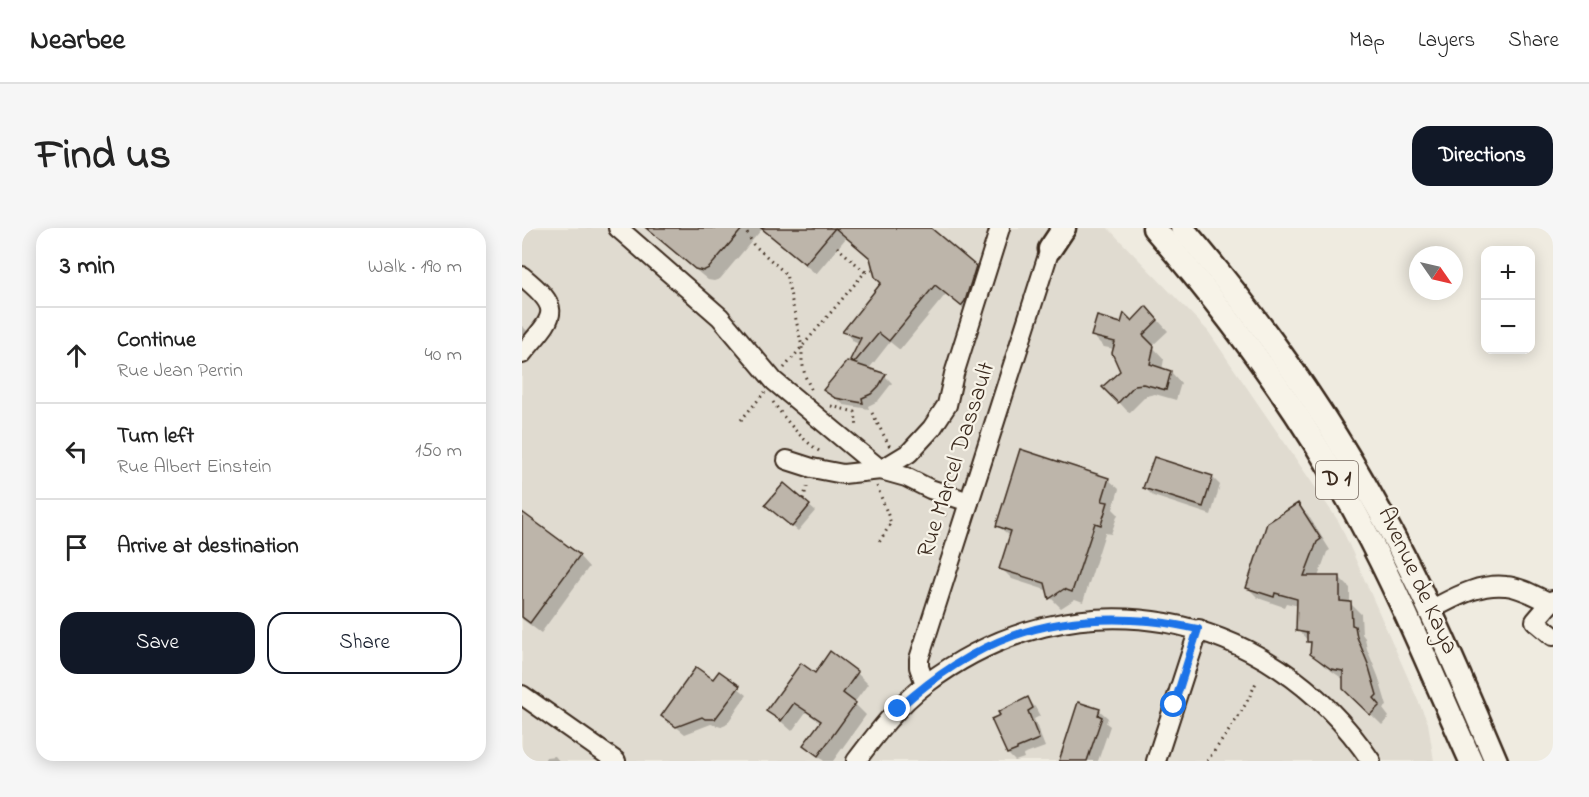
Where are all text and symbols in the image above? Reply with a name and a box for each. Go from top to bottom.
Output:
text: Nearbee [30,21,125,62]
text: Map [1349,26,1385,56]
text: Layers [1418,26,1475,56]
text: Share [1508,26,1559,56]
text: Find us [36,126,171,187]
button: Directions [1412,126,1553,186]
north arrow [1409,246,1463,300]
map controls [1481,246,1535,354]
button: + [1481,246,1535,300]
text: 3 min [60,248,115,286]
text: Walk · 190 m [368,253,462,282]
button: − [1481,300,1535,354]
text: Continue [117,325,196,357]
icon: ahead [60,339,93,372]
text: 40 m [425,341,462,370]
text: Rue Jean Perrin [117,357,243,386]
street label: Rue Marcel Dassault [909,358,1005,562]
text: Turn left [117,421,194,453]
icon: left [60,435,93,468]
text: 150 m [415,437,462,466]
text: Rue Albert Einstein [117,453,271,482]
road number: D 1 [1316,461,1358,499]
street label: Avenue de Kaya [1367,502,1466,661]
icon: arrive [60,531,93,564]
text: Arrive at destination [117,531,299,563]
button: Save [60,612,255,674]
button: Share [267,612,462,674]
route start [1160,691,1186,717]
route end [884,695,910,721]

